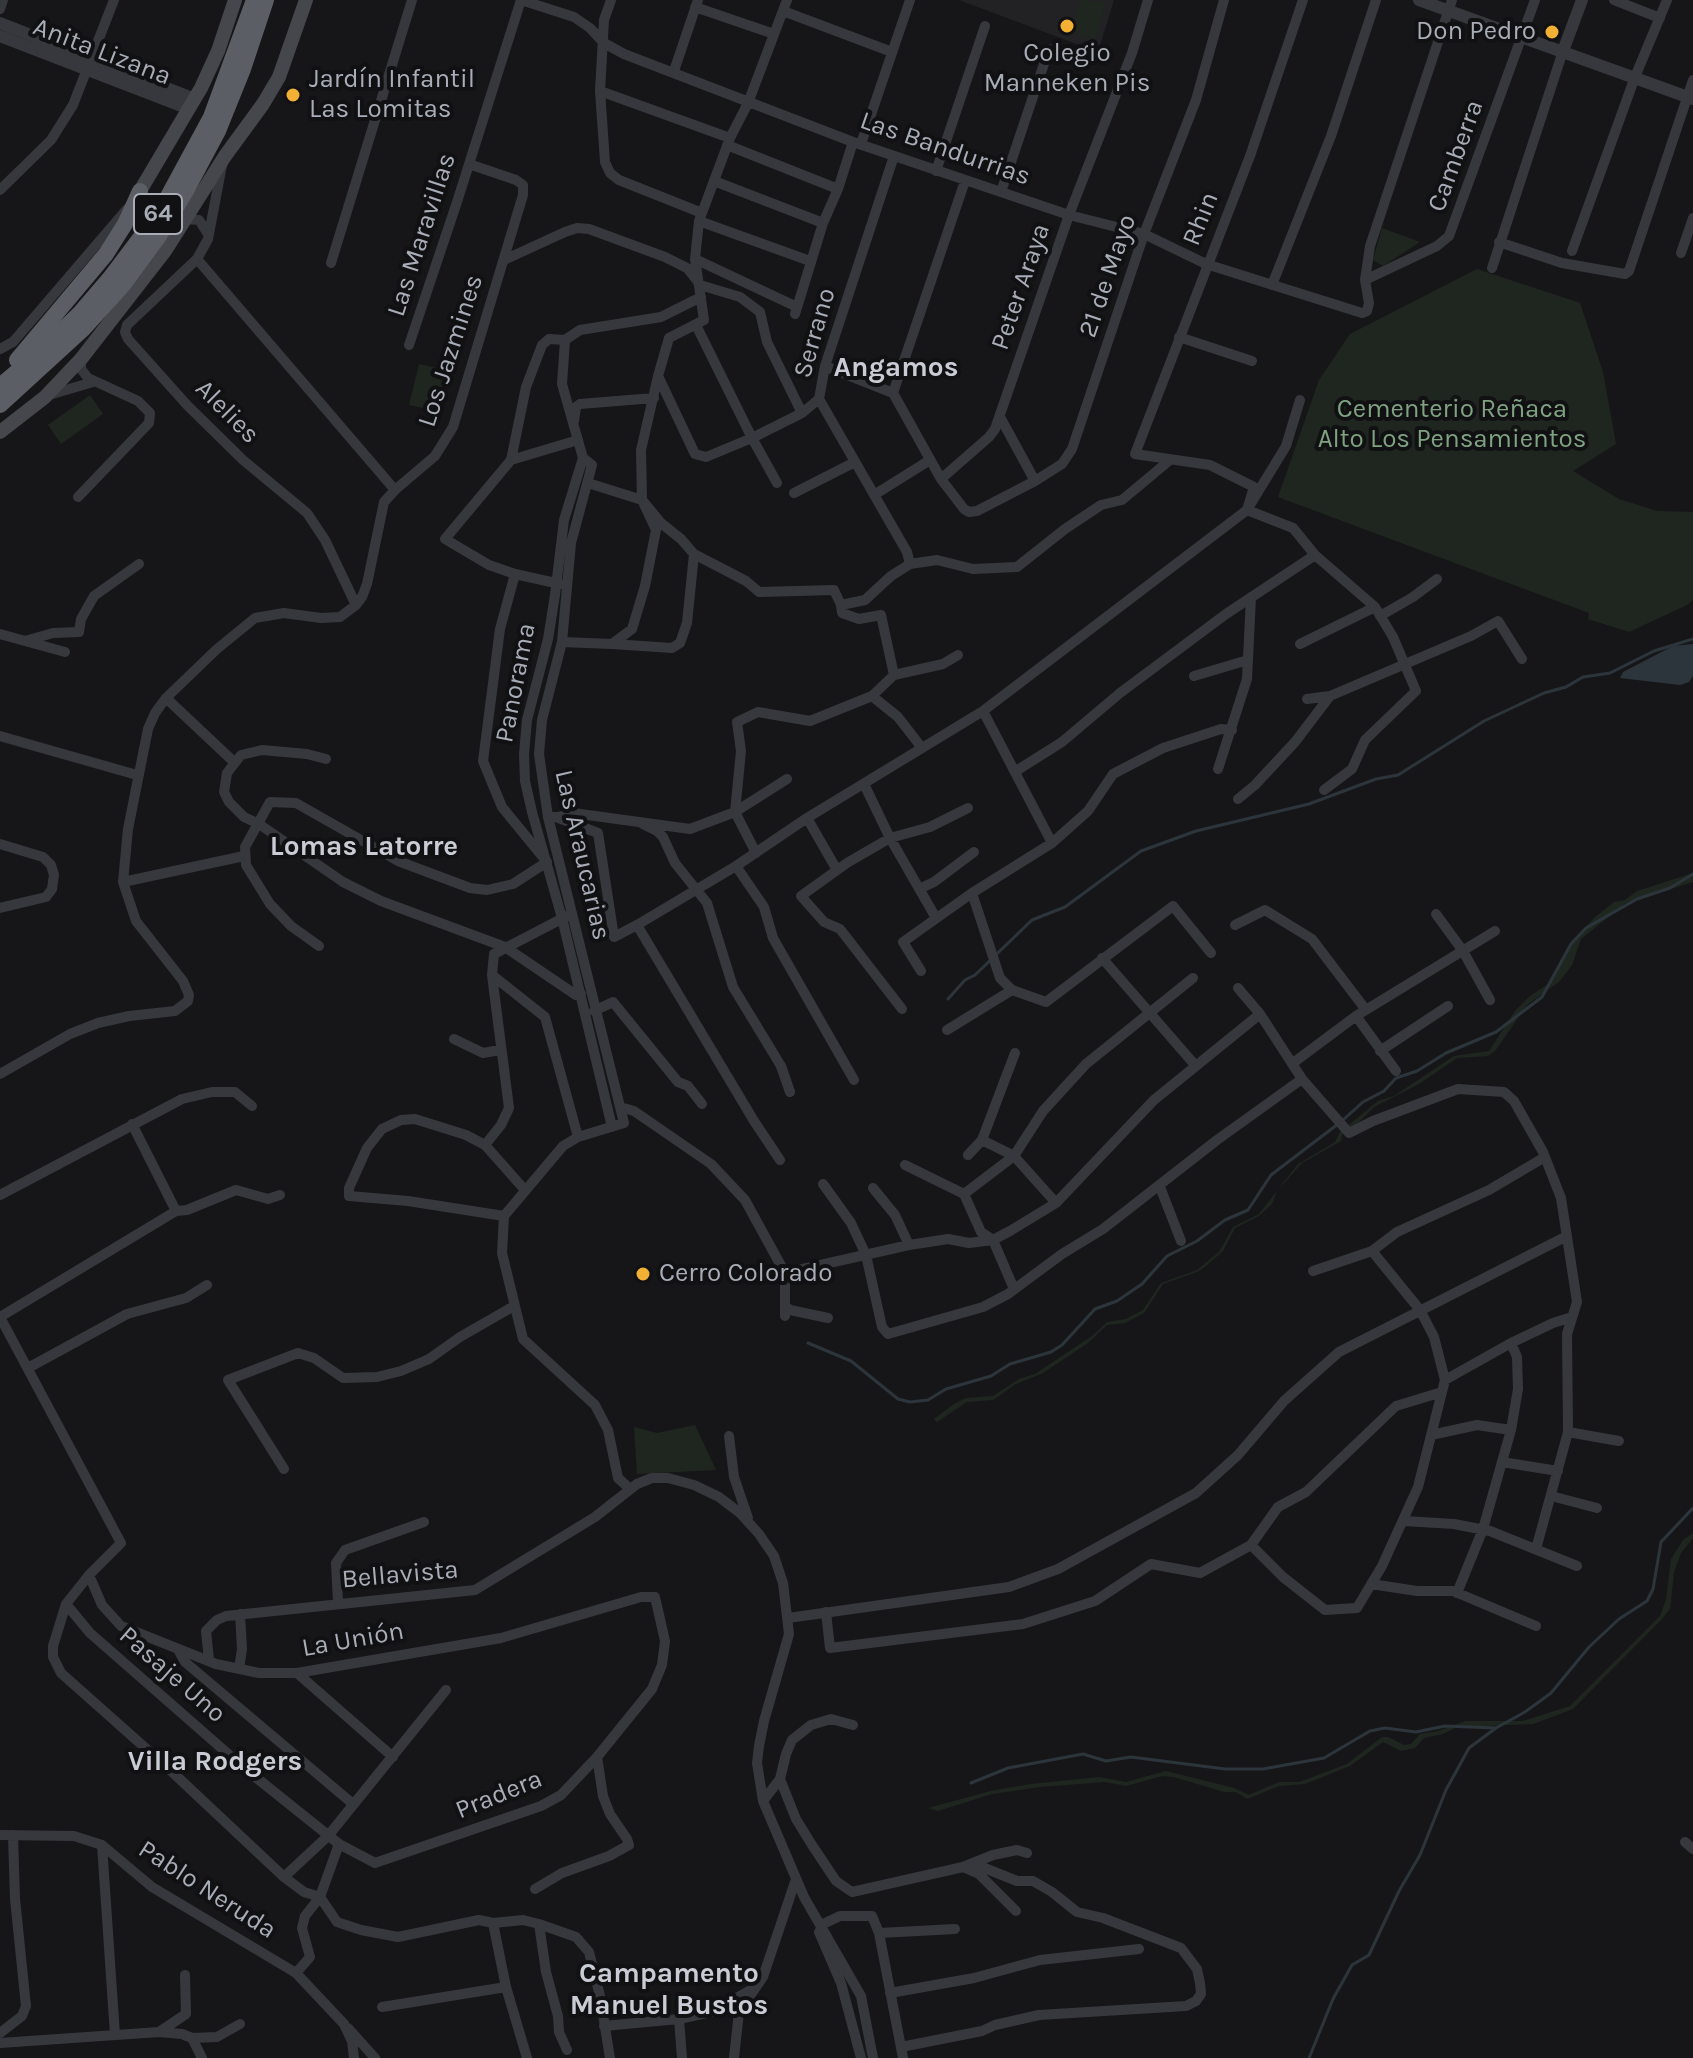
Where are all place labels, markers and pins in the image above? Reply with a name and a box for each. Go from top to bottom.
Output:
place label: Don Pedro [1416,16,1536,48]
marker: Colegio Manneken Pis [1058,17,1076,35]
marker: Don Pedro [1543,23,1561,41]
place label: Colegio Manneken Pis [984,38,1150,100]
place label: Jardín Infantil Las Lomitas [309,64,475,126]
marker: Jardín Infantil Las Lomitas [284,86,302,104]
place label: Cerro Colorado [659,1258,832,1290]
marker: Cerro Colorado [634,1265,652,1283]

